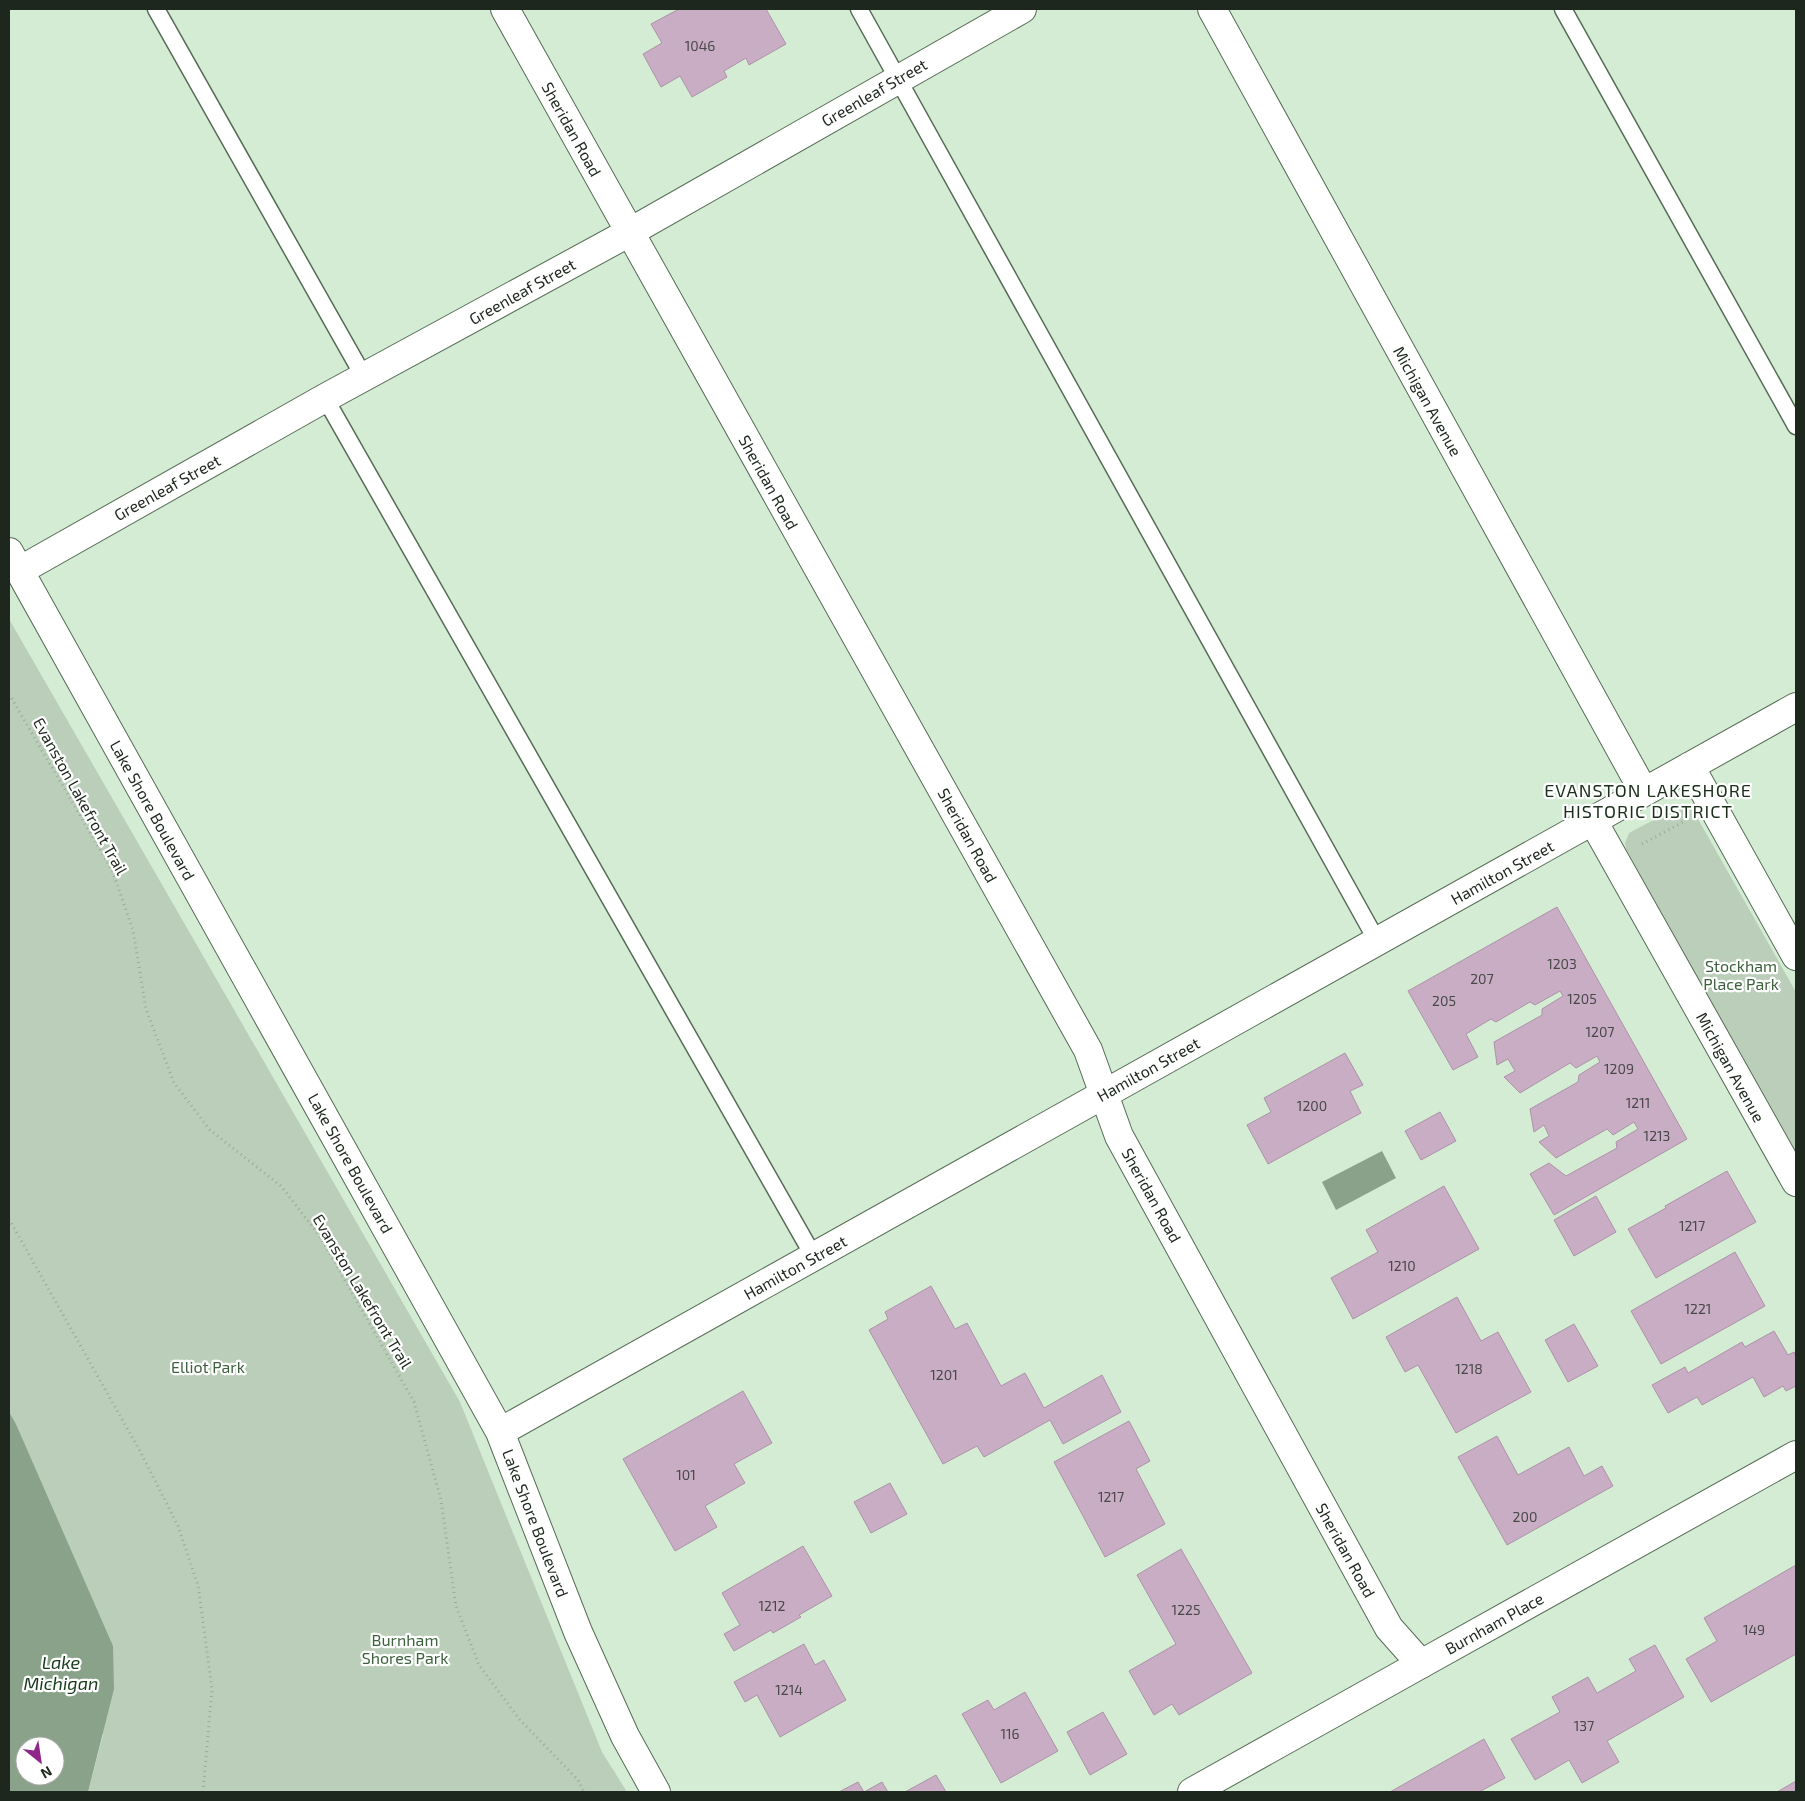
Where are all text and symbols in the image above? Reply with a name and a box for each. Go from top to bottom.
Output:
house number: 1046 [685,37,715,54]
street label: Greenleaf Street [818,54,930,130]
street label: Sheridan Road [538,79,606,179]
street label: Greenleaf Street [465,254,579,328]
street label: Michigan Avenue [1390,343,1466,459]
street label: Sheridan Road [735,432,803,532]
street label: Greenleaf Street [110,450,224,524]
street label: Evanston Lakefront Trail [30,714,132,878]
street label: Lake Shore Boulevard [107,737,199,883]
district label: EVANSTON LAKESHORE HISTORIC DISTRICT [1544,779,1752,822]
street label: Sheridan Road [934,785,1002,885]
street label: Hamilton Street [1447,836,1557,908]
house number: 1203 [1547,955,1577,972]
park label: Stockham Place Park [1703,956,1779,993]
house number: 207 [1470,970,1494,987]
house number: 1205 [1567,990,1597,1007]
house number: 205 [1432,992,1456,1009]
street label: Michigan Avenue [1693,1009,1769,1125]
house number: 1207 [1585,1023,1615,1040]
street label: Hamilton Street [1093,1033,1203,1105]
house number: 1209 [1604,1060,1634,1077]
street label: Lake Shore Boulevard [305,1090,397,1236]
house number: 1211 [1626,1094,1650,1111]
house number: 1200 [1297,1097,1327,1114]
house number: 1213 [1644,1127,1670,1144]
street label: Sheridan Road [1118,1145,1186,1245]
street label: Evanston Lakefront Trail [309,1210,417,1372]
house number: 1217 [1679,1217,1705,1234]
street label: Hamilton Street [740,1231,850,1303]
house number: 1210 [1388,1257,1416,1274]
house number: 1221 [1685,1300,1711,1317]
park label: Elliot Park [171,1357,245,1376]
house number: 1218 [1455,1360,1483,1377]
house number: 1201 [930,1366,958,1383]
street label: Lake Shore Boulevard [499,1446,573,1600]
house number: 101 [676,1466,696,1483]
house number: 1217 [1098,1488,1124,1505]
street label: Sheridan Road [1312,1500,1380,1600]
house number: 200 [1513,1508,1537,1525]
street label: Burnham Place [1441,1588,1547,1658]
house number: 1212 [759,1597,786,1614]
house number: 1225 [1172,1601,1200,1618]
house number: 149 [1743,1621,1765,1638]
park label: Burnham Shores Park [362,1630,448,1667]
water label: Lake Michigan [24,1651,98,1694]
house number: 1214 [775,1681,803,1698]
house number: 137 [1574,1717,1594,1734]
house number: 116 [1000,1725,1020,1742]
north arrow [15,1736,65,1786]
text: N [38,1763,55,1783]

